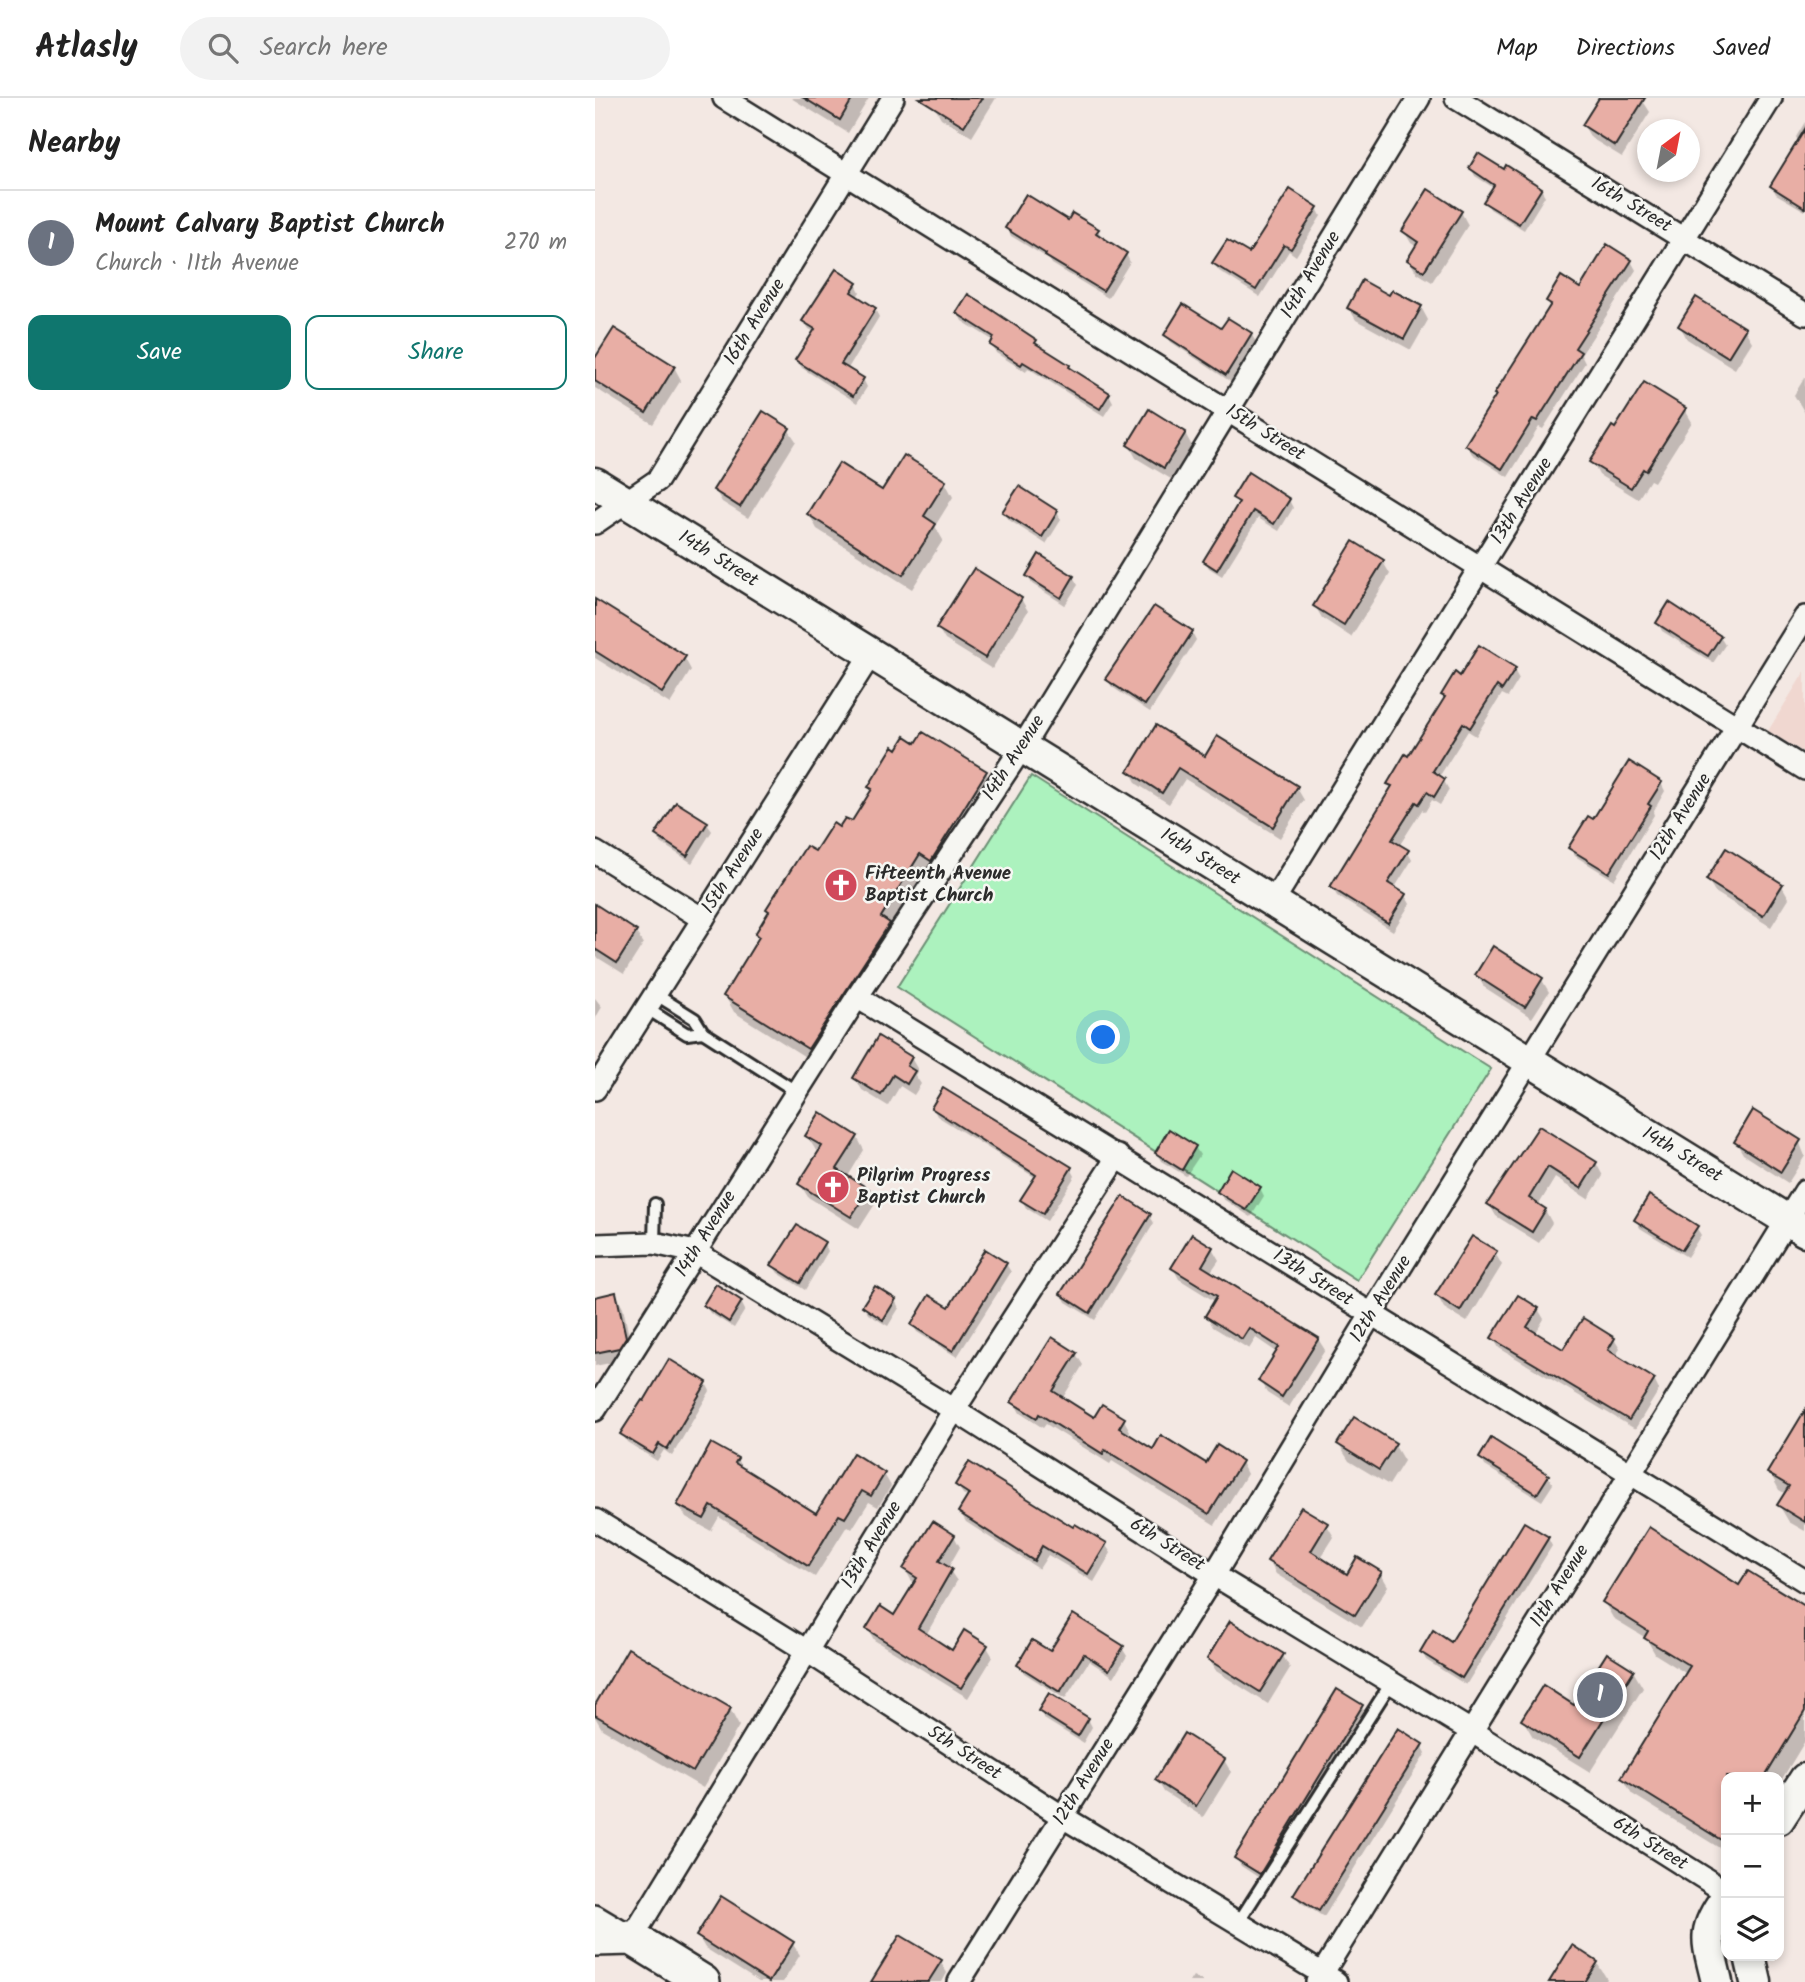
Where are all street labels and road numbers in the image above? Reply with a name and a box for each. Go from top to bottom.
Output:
street label: 16th Street [1585,169,1678,241]
street label: 14th Avenue [1273,225,1349,325]
street label: 16th Avenue [716,272,794,371]
street label: 15th Street [1219,397,1311,470]
street label: 13th Avenue [1483,451,1561,550]
street label: 14th Street [672,522,765,596]
street label: 14th Avenue [975,709,1053,807]
street label: 12th Avenue [1642,767,1720,867]
street label: 14th Street [1154,820,1247,894]
street label: 15th Avenue [694,822,772,920]
street label: 14th Street [1636,1119,1729,1191]
street label: 14th Avenue [667,1184,745,1283]
street label: 13th Street [1267,1241,1360,1315]
street label: 12th Avenue [1342,1249,1420,1349]
street label: 13th Avenue [834,1495,910,1595]
street label: 6th Street [1123,1510,1211,1580]
street label: 11th Avenue [1523,1538,1598,1633]
street label: 5th Street [921,1718,1008,1789]
street label: 12th Avenue [1045,1732,1123,1832]
street label: 6th Street [1606,1809,1694,1879]

